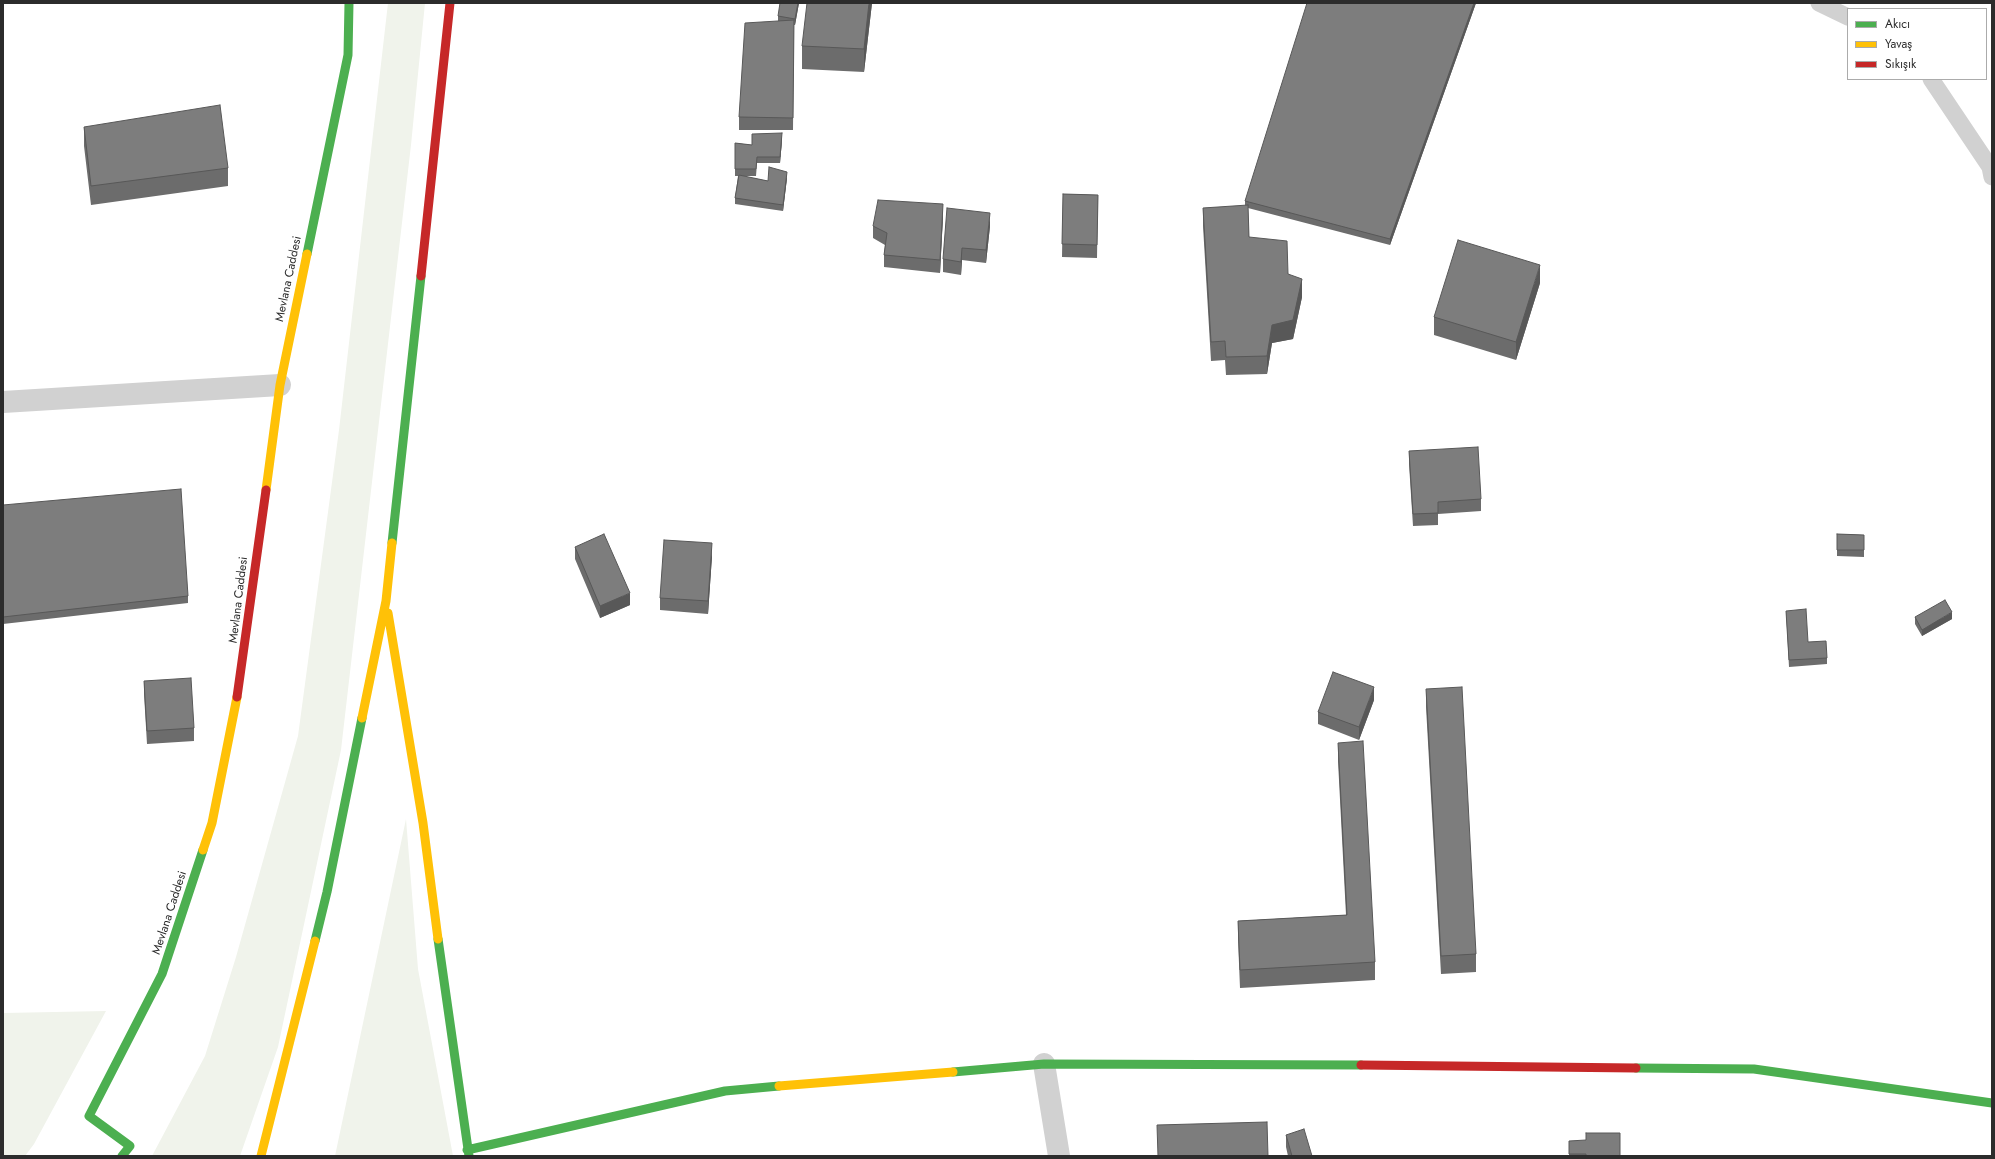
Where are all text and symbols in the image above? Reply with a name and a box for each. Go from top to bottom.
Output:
legend [1847,8,1987,80]
text: Akıcı [1885,15,1910,33]
text: Yavaş [1885,35,1912,53]
text: Sıkışık [1885,55,1916,73]
street label: Mevlana Caddesi [273,235,305,323]
street label: Mevlana Caddesi [227,556,251,644]
street label: Mevlana Caddesi [150,869,190,957]

